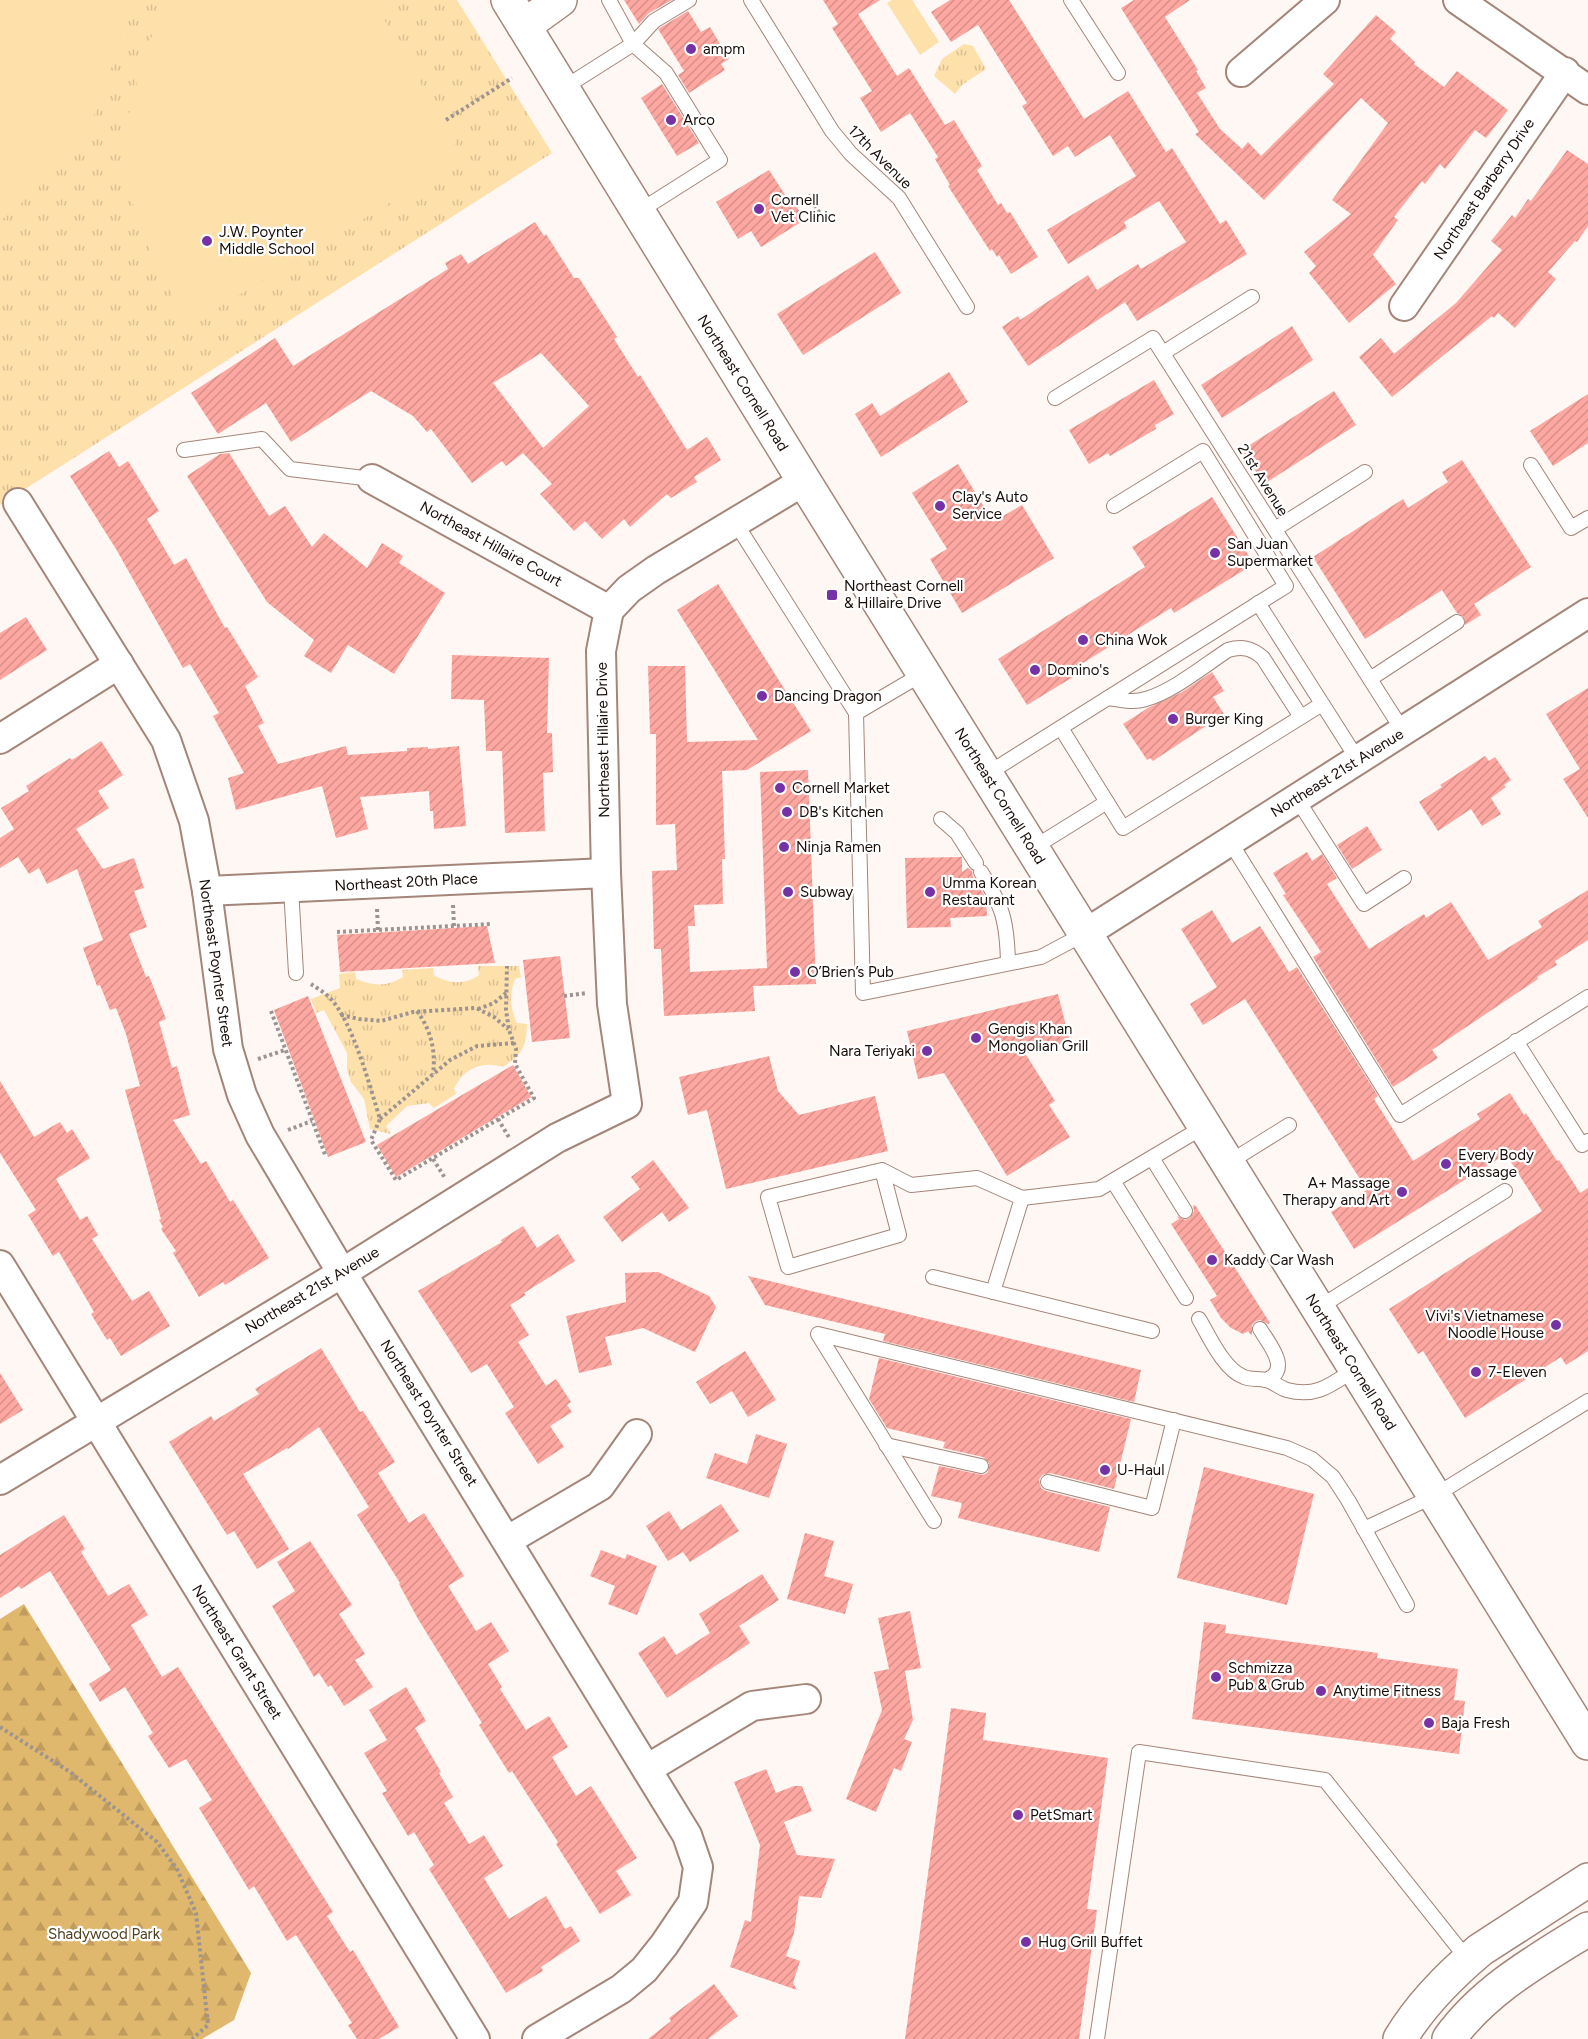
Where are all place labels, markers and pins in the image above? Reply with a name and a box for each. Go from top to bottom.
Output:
place label: ampm [703,40,745,58]
marker: ampm [684,42,698,56]
place label: Arco [683,111,715,129]
marker: Arco [664,113,678,127]
place label: Cornell Vet Clinic [771,191,836,226]
marker: Cornell Vet Clinic [752,202,766,216]
place label: J.W. Poynter Middle School [219,223,314,258]
marker: J.W. Poynter Middle School [200,234,214,248]
place label: Clay's Auto Service [952,488,1028,523]
marker: Clay's Auto Service [933,499,947,513]
place label: San Juan Supermarket [1227,535,1313,570]
marker: San Juan Supermarket [1208,546,1222,560]
place label: Northeast Cornell & Hillaire Drive [844,577,963,612]
marker: Northeast Cornell & Hillaire Drive [825,588,839,602]
place label: China Wok [1095,631,1168,649]
marker: China Wok [1076,633,1090,647]
place label: Domino's [1047,661,1109,679]
marker: Domino's [1028,663,1042,677]
place label: Dancing Dragon [774,687,882,705]
marker: Dancing Dragon [755,689,769,703]
place label: Burger King [1185,710,1263,728]
marker: Burger King [1166,712,1180,726]
place label: Cornell Market [792,779,890,797]
marker: Cornell Market [773,781,787,795]
place label: DB's Kitchen [799,803,884,821]
marker: DB's Kitchen [780,805,794,819]
place label: Ninja Ramen [796,838,881,856]
marker: Ninja Ramen [777,840,791,854]
place label: Umma Korean Restaurant [942,874,1037,909]
place label: Subway [800,883,853,901]
marker: Subway [781,885,795,899]
marker: Umma Korean Restaurant [923,885,937,899]
place label: O’Brien’s Pub [807,963,894,981]
marker: O’Brien’s Pub [788,965,802,979]
place label: Gengis Khan Mongolian Grill [988,1020,1088,1055]
marker: Gengis Khan Mongolian Grill [969,1031,983,1045]
place label: Nara Teriyaki [829,1042,915,1060]
marker: Nara Teriyaki [920,1044,934,1058]
place label: Every Body Massage [1458,1146,1534,1181]
marker: Every Body Massage [1439,1157,1453,1171]
place label: A+ Massage Therapy and Art [1283,1174,1390,1209]
marker: A+ Massage Therapy and Art [1395,1185,1409,1199]
place label: Kaddy Car Wash [1224,1251,1334,1269]
marker: Kaddy Car Wash [1205,1253,1219,1267]
place label: Vivi's Vietnamese Noodle House [1425,1307,1544,1342]
marker: Vivi's Vietnamese Noodle House [1549,1318,1563,1332]
place label: 7-Eleven [1488,1363,1547,1381]
marker: 7-Eleven [1469,1365,1483,1379]
place label: U-Haul [1117,1461,1164,1479]
marker: U-Haul [1098,1463,1112,1477]
place label: Schmizza Pub & Grub [1228,1659,1305,1694]
marker: Schmizza Pub & Grub [1209,1670,1223,1684]
place label: Anytime Fitness [1333,1682,1441,1700]
marker: Anytime Fitness [1314,1684,1328,1698]
place label: Baja Fresh [1441,1714,1510,1732]
marker: Baja Fresh [1422,1716,1436,1730]
place label: PetSmart [1030,1806,1093,1824]
marker: PetSmart [1011,1808,1025,1822]
place label: Hug Grill Buffet [1038,1933,1143,1951]
marker: Hug Grill Buffet [1019,1935,1033,1949]

